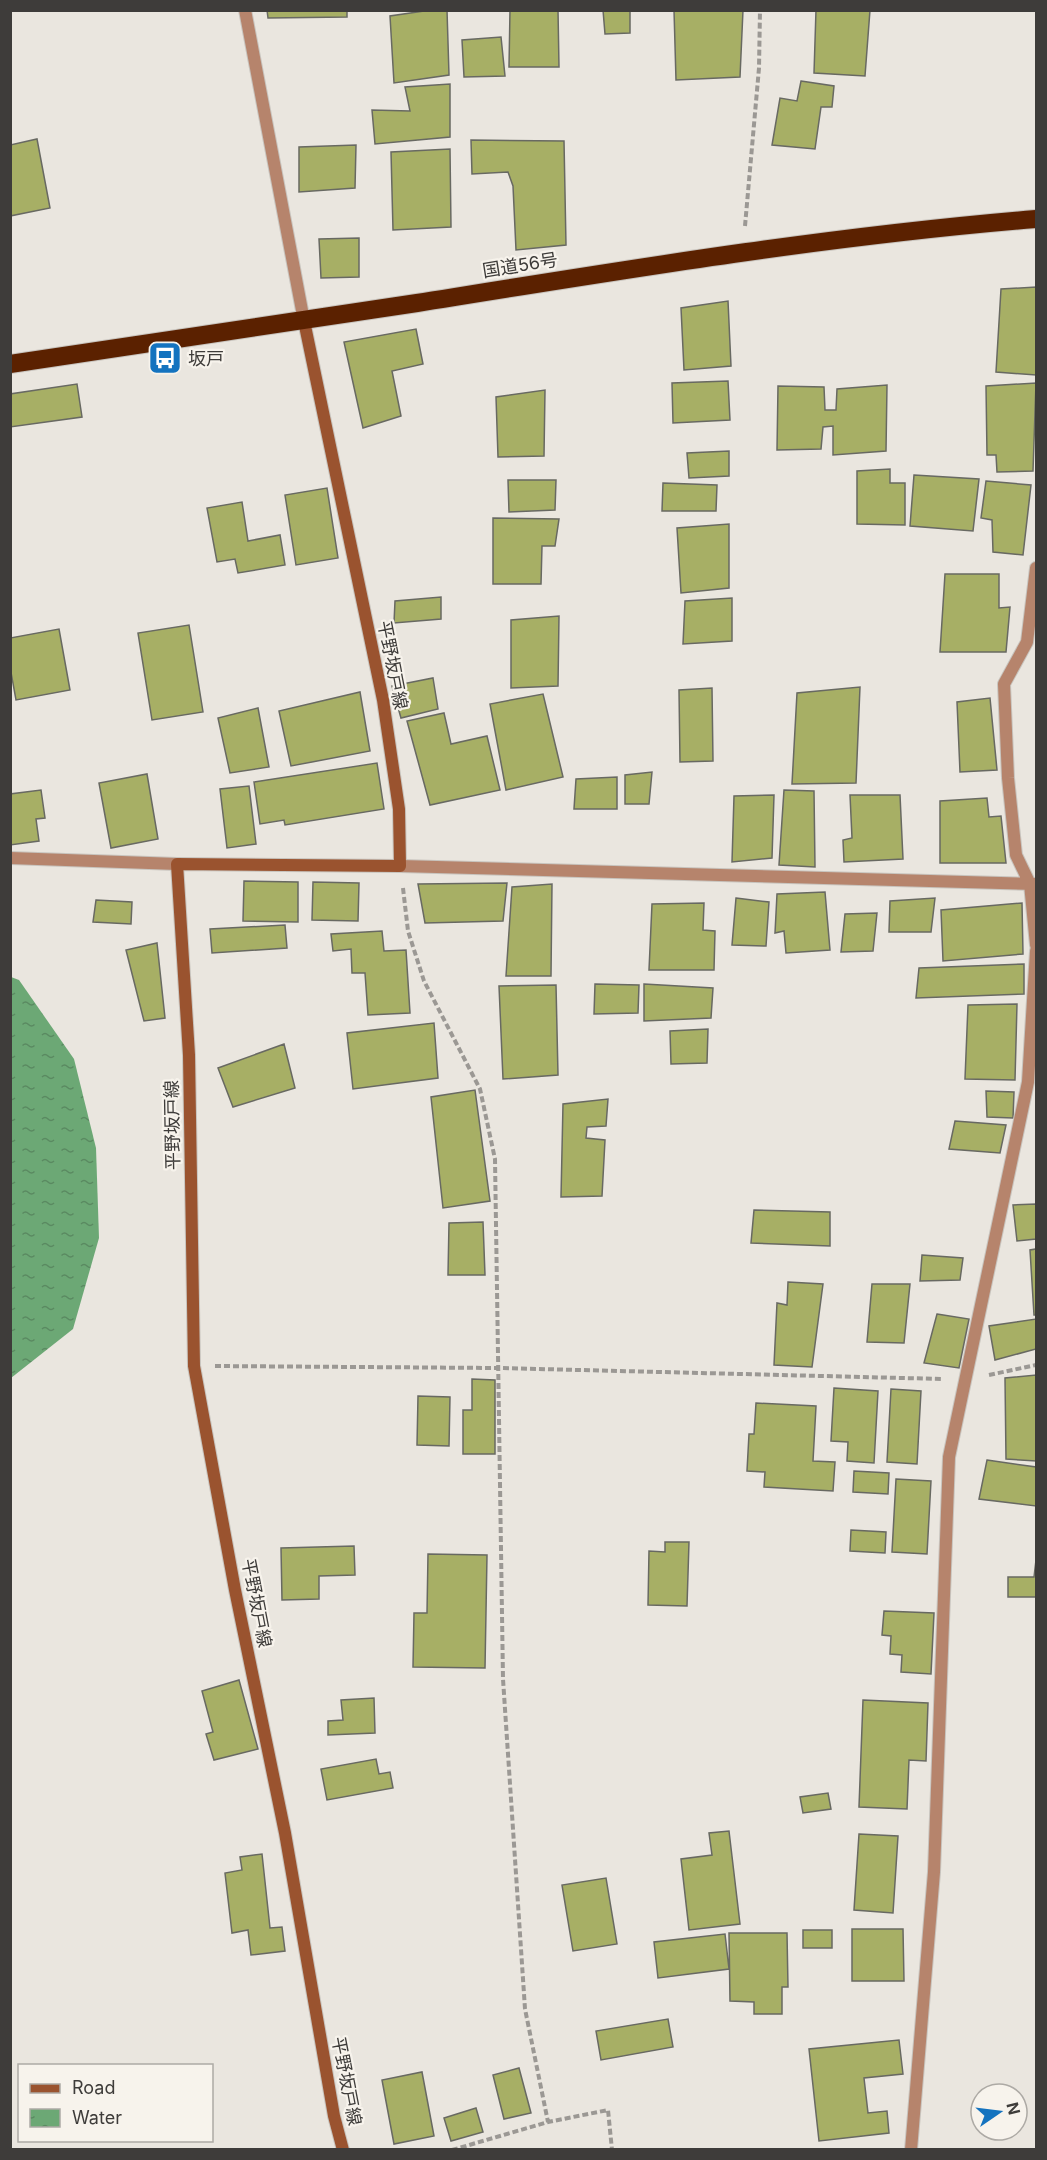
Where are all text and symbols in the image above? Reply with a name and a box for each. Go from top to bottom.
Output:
street label: 国道56号 [481,249,559,281]
bus stop icon: 坂戸 [147,340,183,376]
place label: 坂戸 [188,348,224,369]
street label: 平野坂戸線 [374,619,412,711]
street label: 平野坂戸線 [161,1080,183,1170]
street label: 平野坂戸線 [238,1557,276,1649]
street label: 平野坂戸線 [328,2035,366,2127]
legend [18,2064,213,2142]
text: Road [72,2077,115,2098]
north arrow [969,2082,1029,2142]
text: N [1002,2100,1025,2117]
text: Water [72,2107,122,2128]

